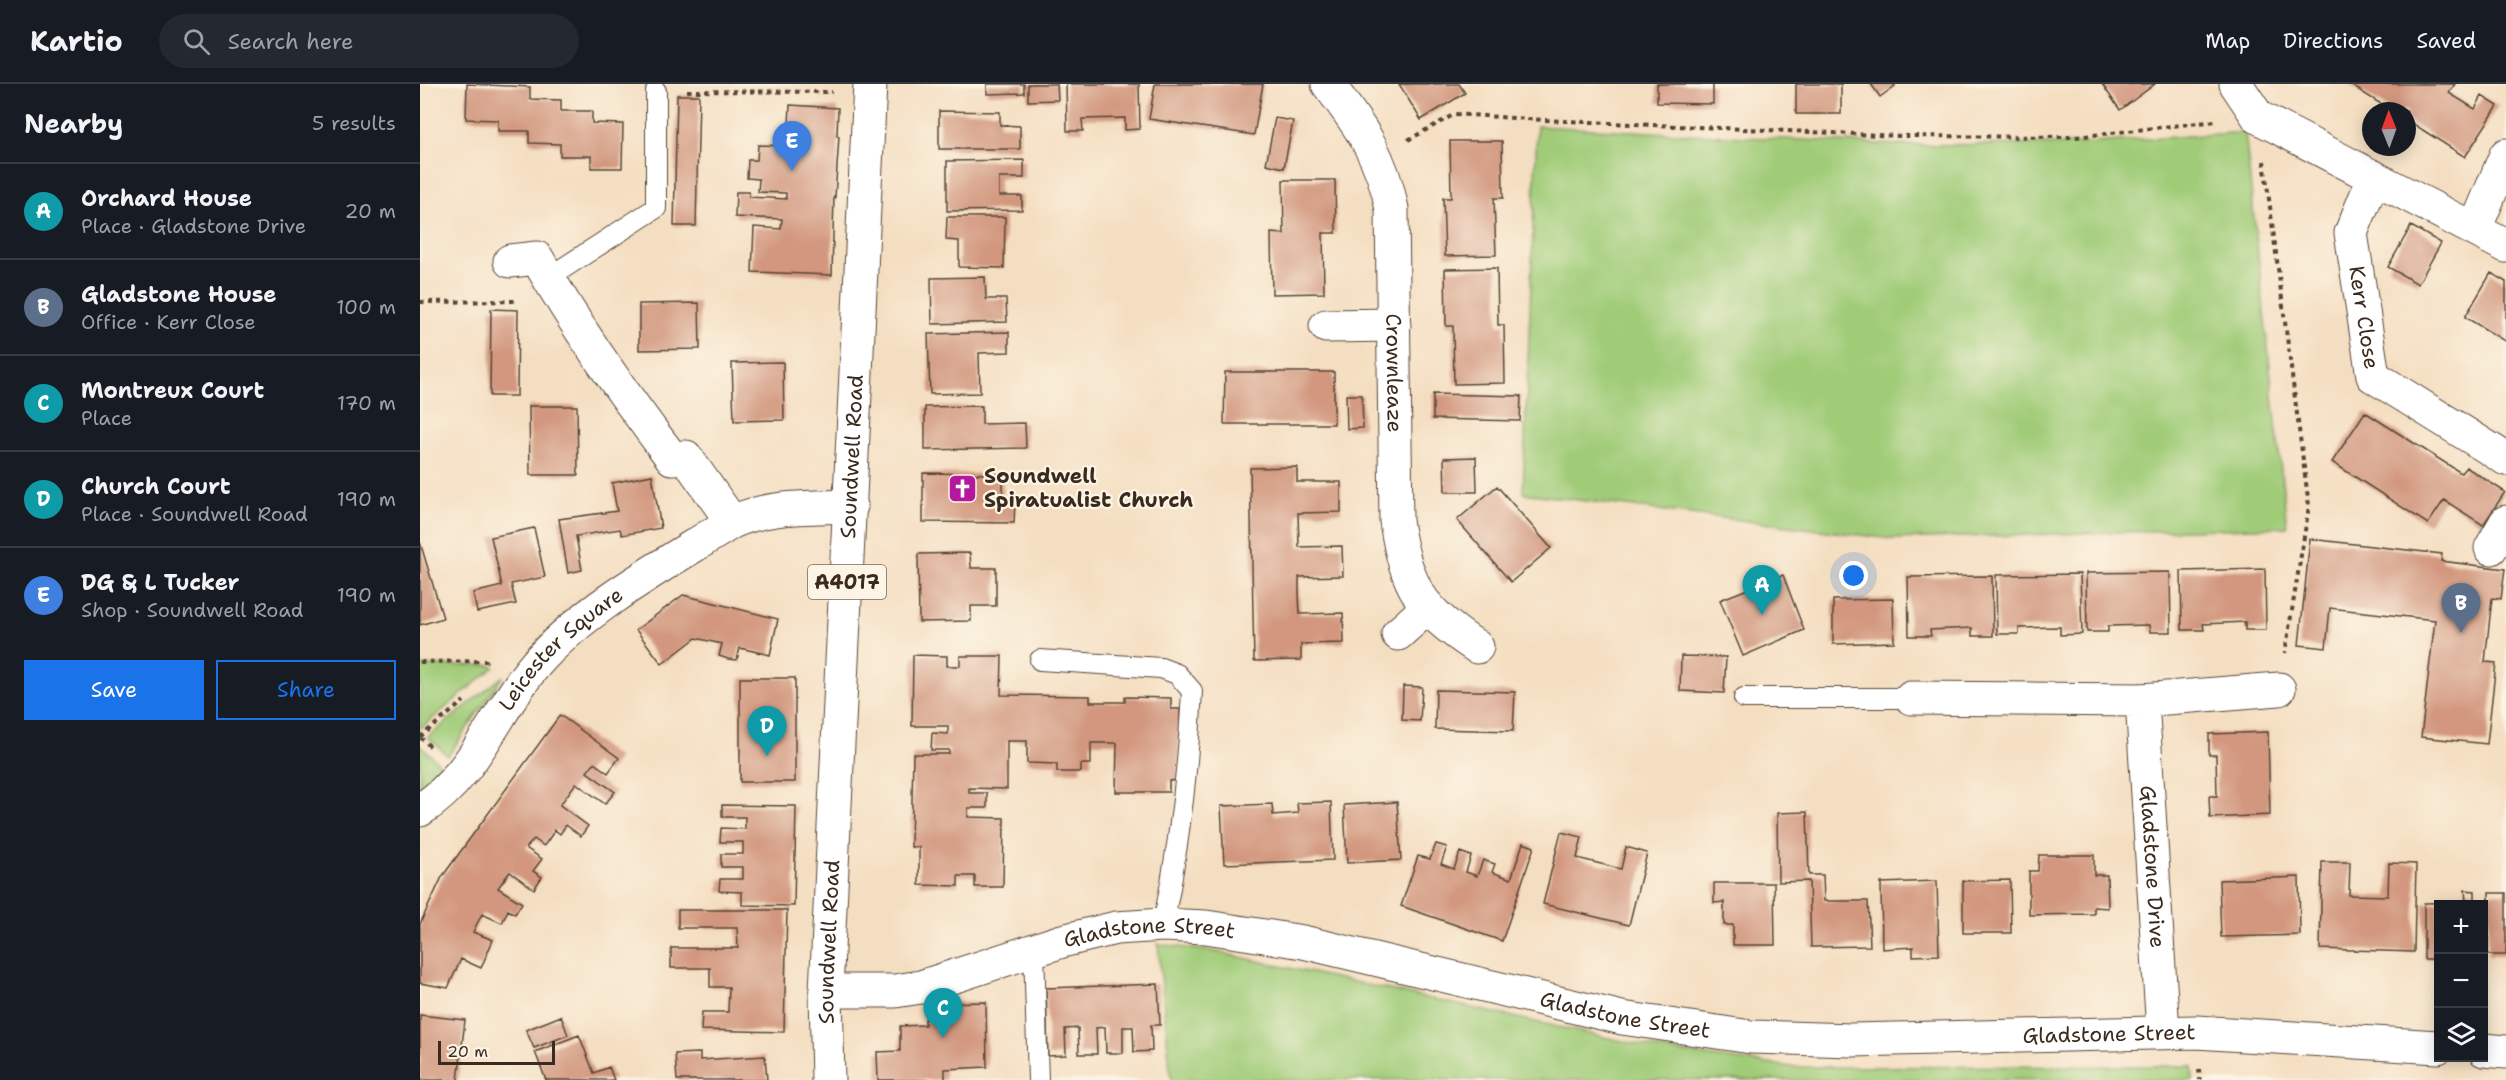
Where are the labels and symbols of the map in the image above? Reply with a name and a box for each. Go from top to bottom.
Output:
north arrow [2362,102,2416,156]
pin: E [772,122,812,171]
street label: Kerr Close [2342,264,2386,371]
street label: Crownleaze [1379,313,1409,433]
street label: Soundwell Road [834,374,870,539]
place label: Soundwell Spiratualist Church [984,462,1193,514]
church icon: Soundwell Spiratualist Church [947,472,979,504]
your location [1839,561,1868,590]
road number: A4017 [808,565,886,599]
pin: A [1742,566,1782,615]
street label: Leicester Square [492,581,628,716]
pin: B [2442,584,2480,633]
pin: D [748,706,786,756]
street label: Gladstone Drive [2133,785,2172,949]
street label: Soundwell Road [812,859,846,1025]
street label: Gladstone Street [1061,911,1237,954]
street label: Gladstone Street [1537,985,1712,1045]
pin: C [924,988,962,1038]
street label: Gladstone Street [2022,1018,2196,1050]
scale bar [438,1038,555,1066]

